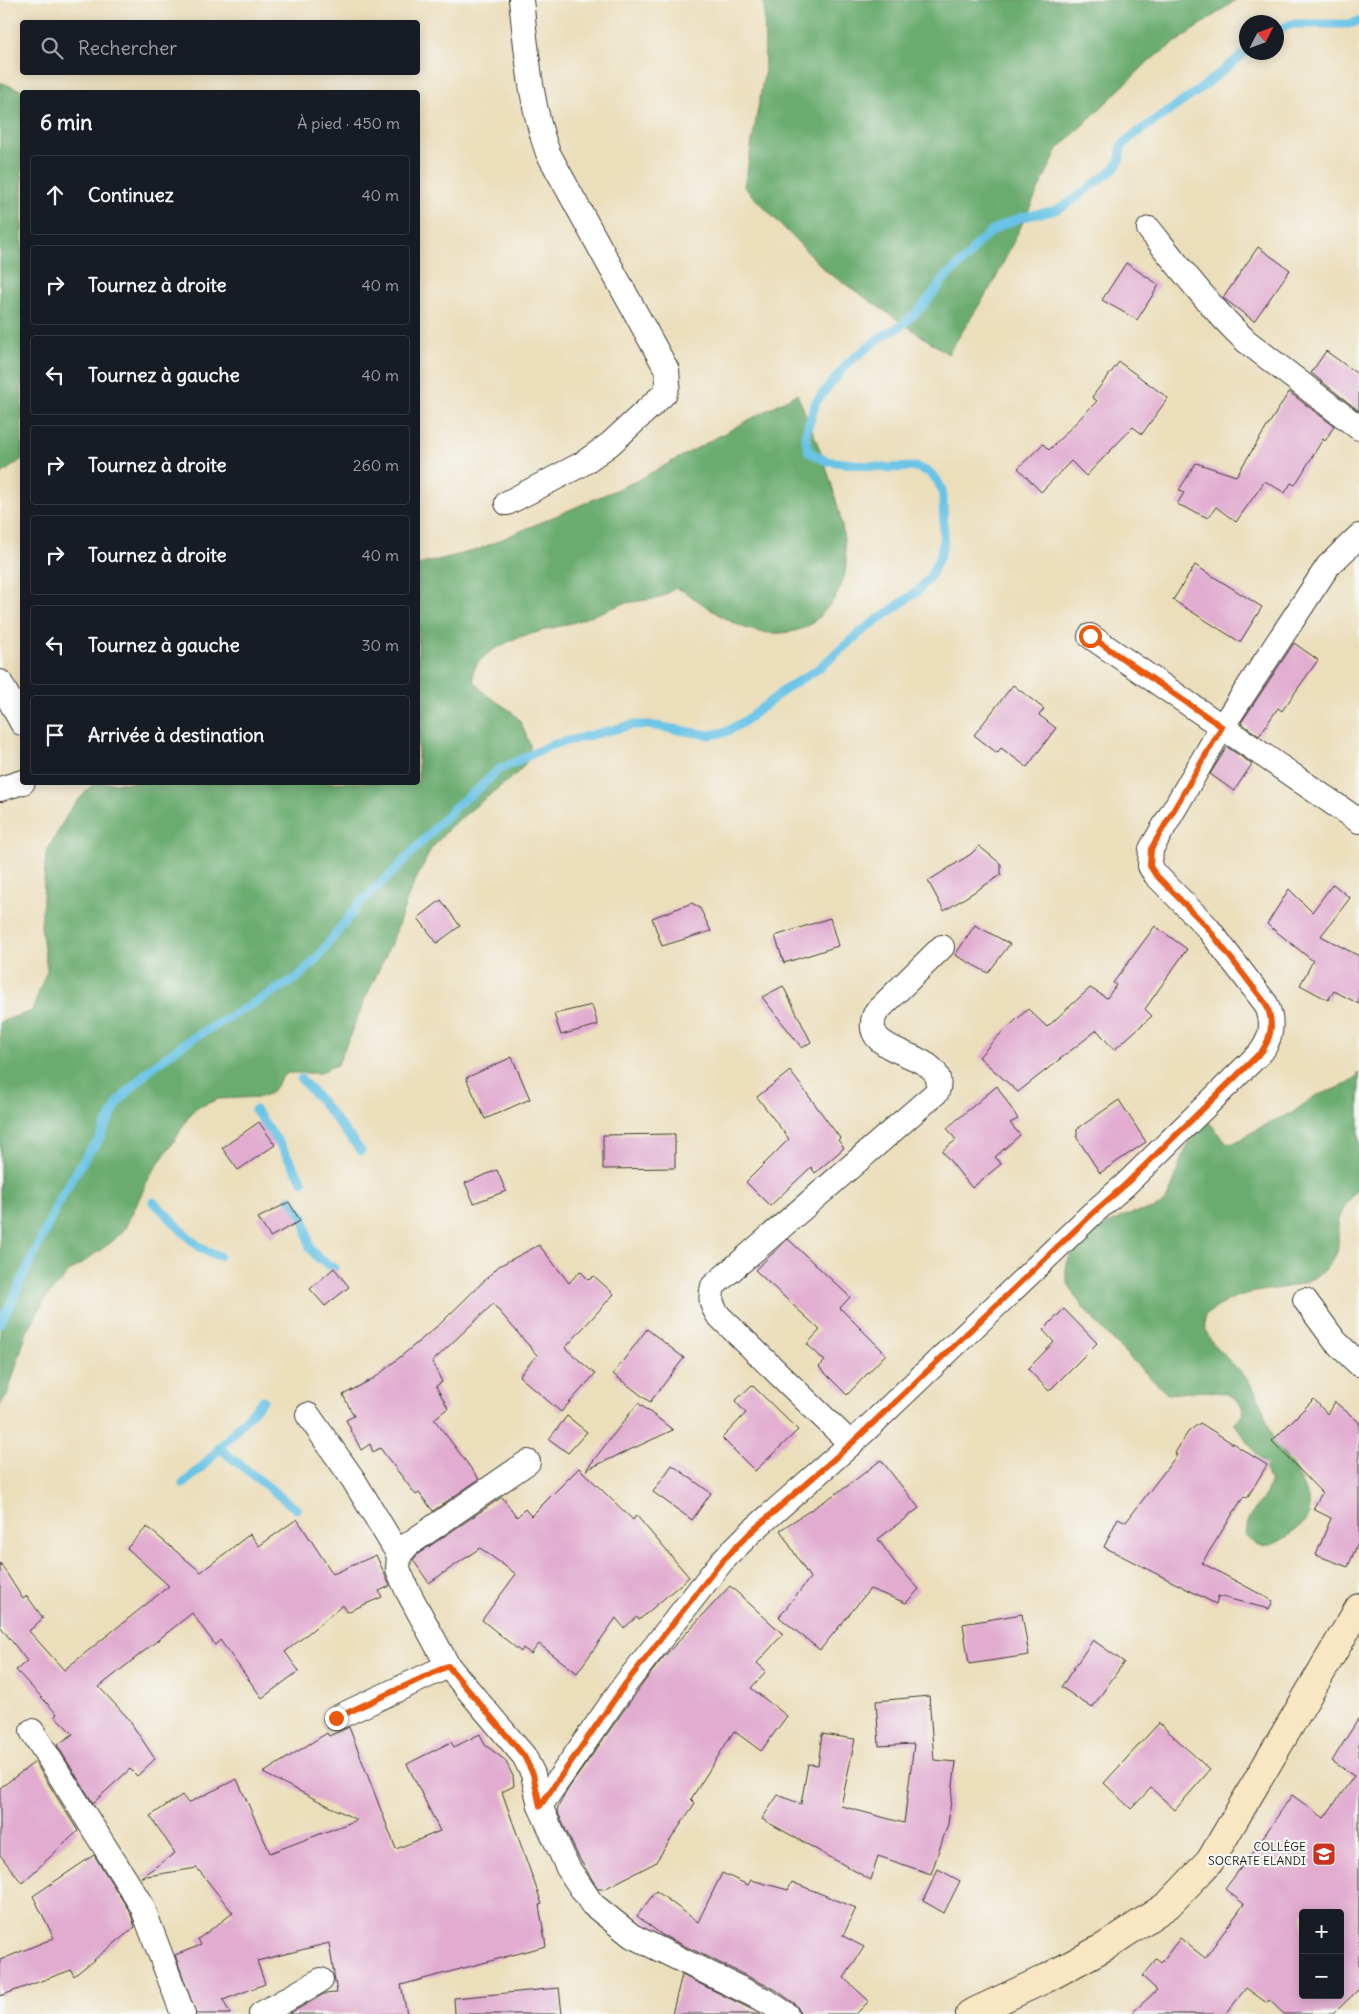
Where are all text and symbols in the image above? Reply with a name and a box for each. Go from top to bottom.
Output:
north arrow [1239,15,1284,60]
search box [20,20,420,75]
icon: search [38,34,66,62]
text: Rechercher [78,36,177,60]
text: 6 min [40,109,92,136]
text: À pied · 450 m [297,113,400,133]
icon: ahead [41,181,69,209]
text: Continuez [88,183,174,207]
text: 40 m [361,185,399,205]
icon: right [41,271,69,299]
text: Tournez à droite [88,273,227,297]
text: 40 m [361,275,399,295]
icon: left [41,361,69,389]
text: Tournez à gauche [88,363,240,387]
text: 40 m [361,365,399,385]
icon: right [41,451,69,479]
text: Tournez à droite [88,453,227,477]
text: 260 m [353,455,399,475]
icon: right [41,541,69,569]
text: Tournez à droite [88,543,227,567]
text: 40 m [361,545,399,565]
route start [1079,625,1102,648]
icon: left [41,631,69,659]
text: Tournez à gauche [88,633,240,657]
text: 30 m [362,635,399,655]
icon: arrive [41,721,69,749]
text: Arrivée à destination [88,723,264,747]
route end [325,1707,348,1730]
place label: COLLÈGE SOCRATE ELANDI [1208,1839,1306,1868]
school or university icon: COLLÈGE SOCRATE ELANDI [1311,1841,1337,1867]
map controls [1299,1909,1344,1999]
button: + [1299,1909,1344,1954]
button: − [1299,1954,1344,1999]

